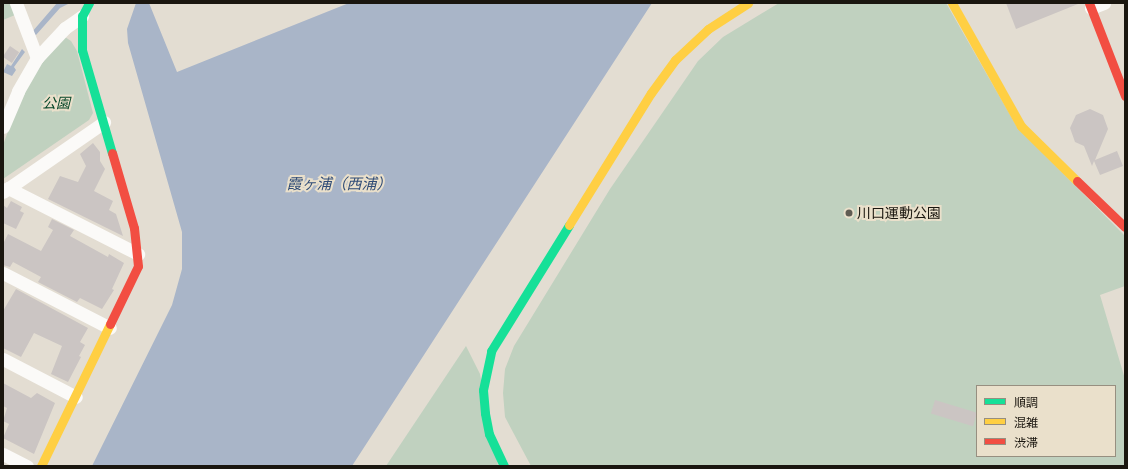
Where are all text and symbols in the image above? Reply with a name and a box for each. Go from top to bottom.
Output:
park label: 公園 [42,95,70,111]
water label: 霞ヶ浦（西浦） [287,175,391,193]
place label: 川口運動公園 [857,205,941,221]
marker: 川口運動公園 [844,208,854,218]
legend [976,385,1116,457]
text: 順調 [1014,395,1038,410]
text: 混雑 [1014,415,1038,430]
text: 渋滞 [1014,435,1038,450]

